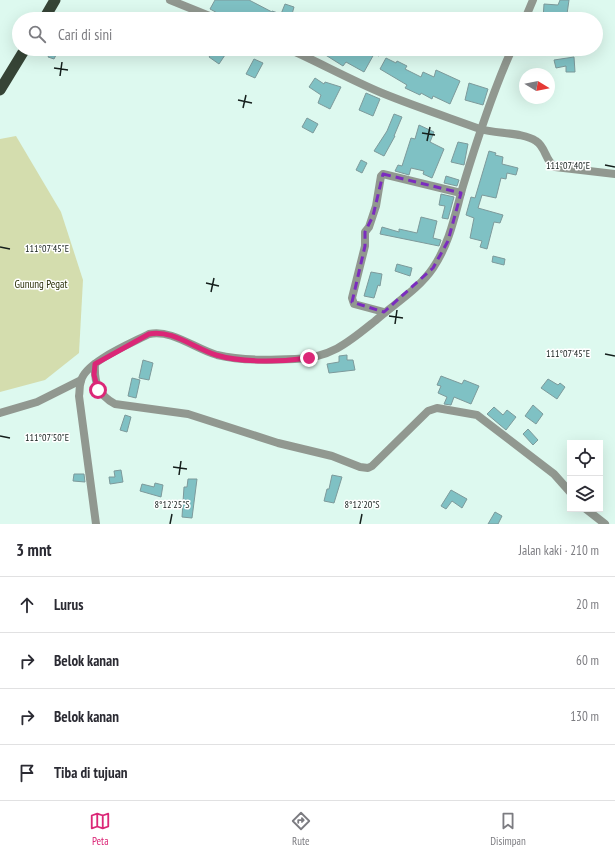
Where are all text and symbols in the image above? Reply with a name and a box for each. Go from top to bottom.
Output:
search box [12,12,603,56]
icon: search [26,23,48,45]
text: Cari di sini [58,25,112,44]
north arrow [519,68,555,104]
text: 111°07'40"E [546,159,590,172]
text: 111°07'45"E [25,242,69,255]
park label: Gunung Pegat [15,277,67,291]
text: 111°07'45"E [546,347,590,360]
route end [300,349,318,367]
route start [89,381,107,399]
text: 111°07'50"E [25,431,69,444]
map controls [567,440,603,512]
button: locate [567,440,603,476]
button: layers [567,476,603,512]
text: 8°12'25"S [155,498,189,511]
text: 8°12'20"S [345,498,379,511]
text: 3 mnt [16,539,51,561]
text: Jalan kaki · 210 m [519,542,599,559]
icon: ahead [16,594,38,616]
text: Lurus [54,595,83,614]
text: 20 m [576,596,599,613]
icon: right [16,650,38,672]
text: Belok kanan [54,651,119,670]
text: 60 m [576,652,599,669]
icon: right [16,706,38,728]
text: Belok kanan [54,707,119,726]
text: 130 m [570,708,599,725]
icon: arrive [16,762,38,784]
text: Tiba di tujuan [54,763,128,782]
tab: Peta [89,810,111,848]
tab: Rute [290,810,312,848]
tab: Disimpan [490,810,526,848]

